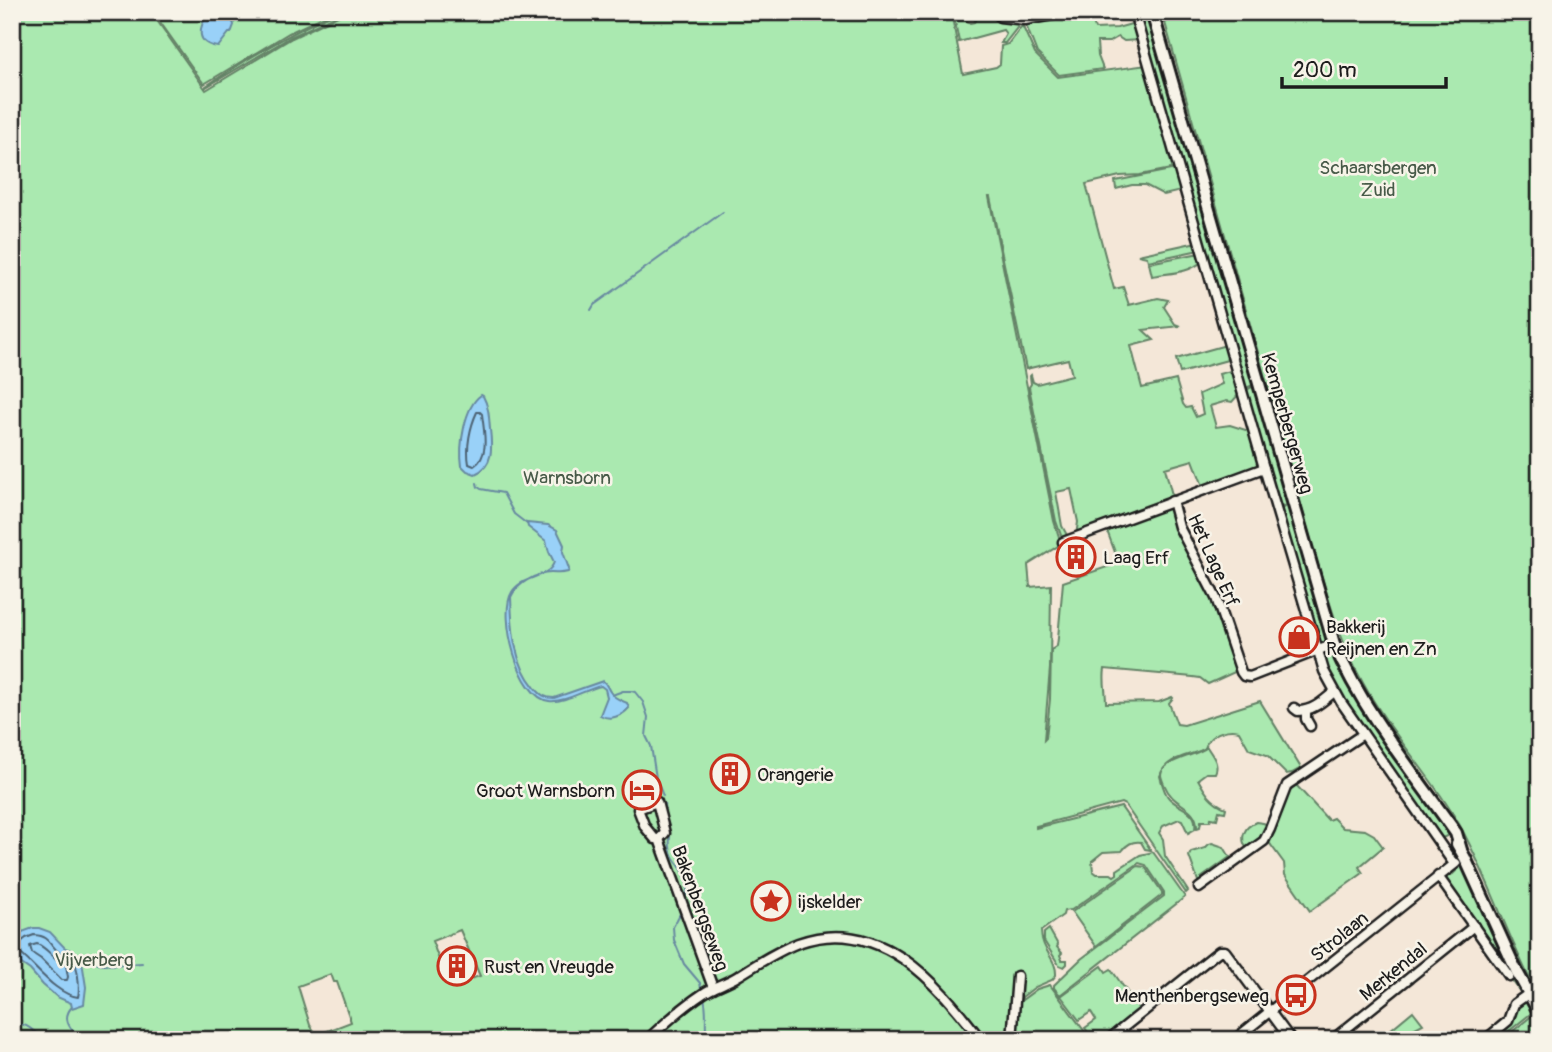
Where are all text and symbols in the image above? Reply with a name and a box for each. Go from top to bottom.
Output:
scale bar [1282,46,1447,90]
text: 200 m [1293,57,1357,84]
park label: Schaarsbergen Zuid [1319,156,1437,202]
street label: Kemperbergerweg [1255,350,1319,497]
park label: Warnsborn [523,466,611,490]
street label: Het Lage Erf [1182,510,1244,611]
building icon: Laag Erf [1055,536,1097,578]
place label: Laag Erf [1103,546,1170,570]
place label: Bakkerij Reijnen en Zn [1326,615,1437,661]
shop icon: Bakkerij Reijnen en Zn [1278,616,1320,658]
building icon: Orangerie [709,753,751,795]
place label: Orangerie [757,763,834,787]
hotel icon: Groot Warnsborn [621,769,663,811]
place label: Groot Warnsborn [476,779,615,803]
street label: Bakenbergseweg [666,842,734,974]
place icon: ijskelder [750,880,792,922]
place label: ijskelder [798,890,862,914]
street label: Strolaan [1306,906,1373,967]
street label: Merkendal [1355,937,1432,1006]
building icon: Rust en Vreugde [436,945,478,987]
park label: Vijverberg [54,948,134,972]
place label: Rust en Vreugde [484,955,614,979]
bus stop icon: Menthenbergseweg [1275,974,1317,1016]
place label: Menthenbergseweg [1115,984,1269,1008]

